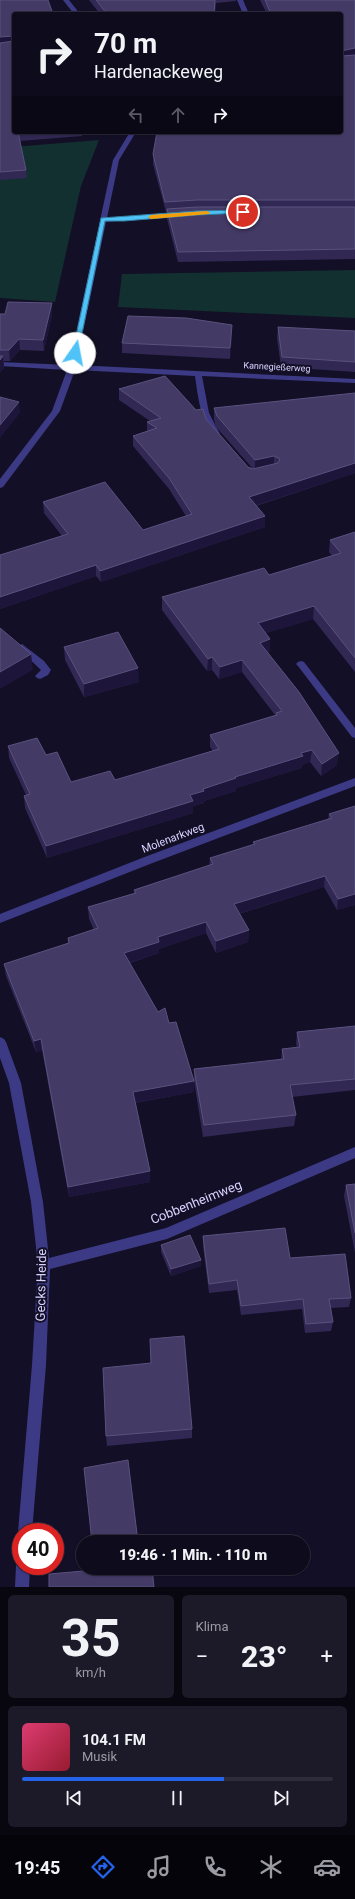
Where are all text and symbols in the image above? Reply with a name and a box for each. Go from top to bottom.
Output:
text: 70 m [94,27,157,60]
icon: right [28,28,80,80]
text: Hardenackeweg [94,61,223,82]
icon: left [125,104,147,126]
icon: ahead [167,104,189,126]
icon: right [209,104,231,126]
pin [226,195,260,229]
icon: arrive [232,201,254,223]
position arrow [54,332,96,374]
street label: Kannegießerweg [243,360,311,374]
street label: Molenarkweg [140,820,206,856]
street label: Cobbenheimweg [148,1177,244,1227]
street label: Gecks Heide [33,1248,49,1321]
speed limit sign: 40 [12,1523,64,1575]
text: 19:46 · 1 Min. · 110 m [119,1546,267,1564]
text: 35 [61,1608,121,1669]
text: Klima [196,1619,228,1634]
text: 23° [241,1639,288,1674]
text: − [196,1644,208,1669]
text: + [321,1644,333,1669]
text: km/h [75,1665,106,1680]
text: 104.1 FM [82,1731,146,1749]
text: Musik [82,1749,117,1764]
icon: previous [63,1787,85,1809]
icon: pause [166,1787,188,1809]
icon: next [270,1787,292,1809]
icon: directions [89,1853,117,1881]
icon: music [145,1853,173,1881]
icon: phone [201,1853,229,1881]
icon: climate [257,1853,285,1881]
icon: car [313,1853,341,1881]
text: 19:45 [14,1857,60,1878]

